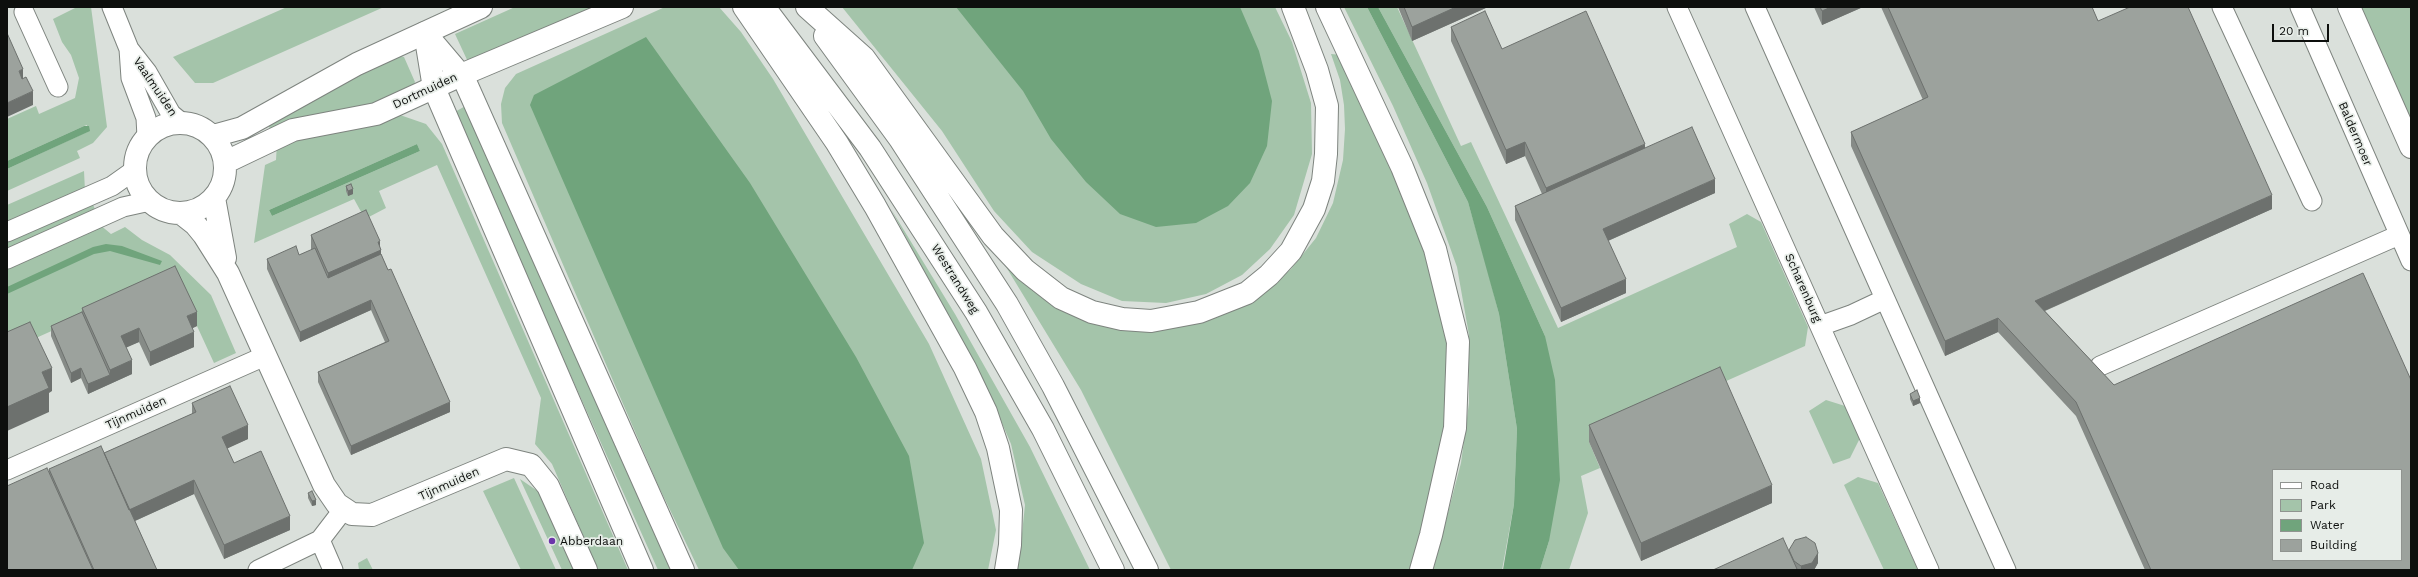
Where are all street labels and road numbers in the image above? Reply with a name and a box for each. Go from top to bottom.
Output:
street label: Vaalmuiden [130,55,180,119]
street label: Dortmuiden [391,70,459,112]
street label: Baldermoer [2335,100,2375,168]
street label: Westrandweg [928,242,982,316]
street label: Scharenburg [1781,251,1825,325]
street label: Tijnmuiden [103,393,169,433]
street label: Tijnmuiden [416,464,482,504]

